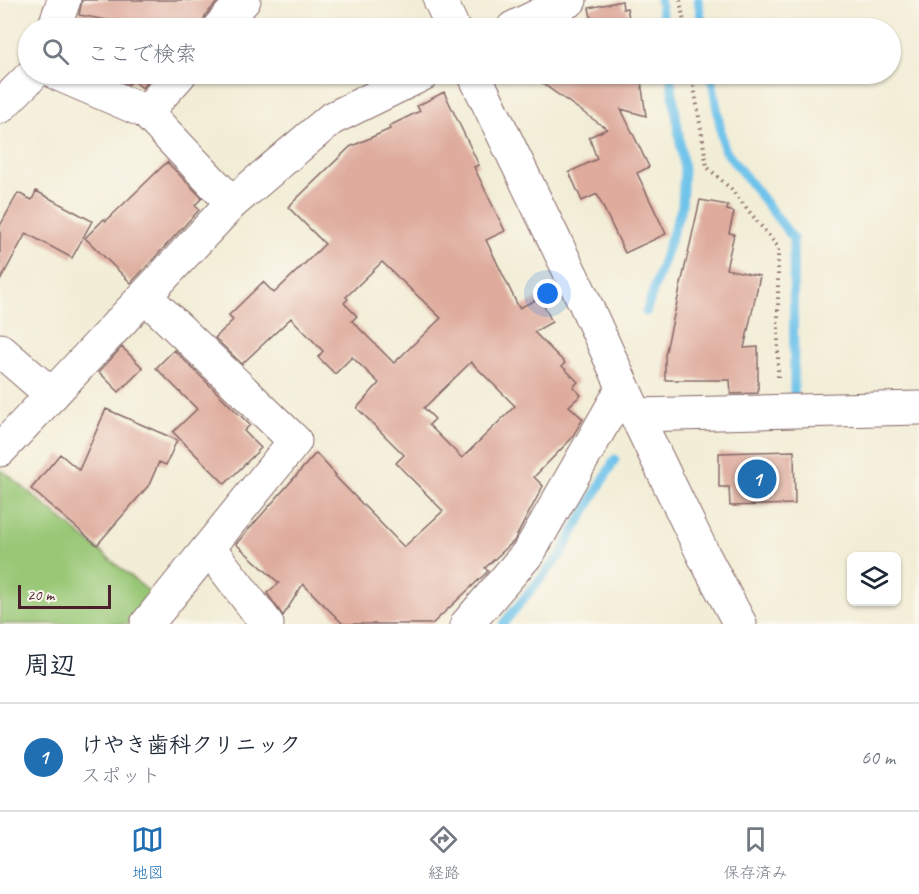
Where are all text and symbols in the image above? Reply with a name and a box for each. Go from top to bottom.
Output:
search box [18,18,901,84]
icon: search [39,35,72,68]
text: ここで検索 [87,40,197,68]
your location [533,279,562,308]
pin: 1 [738,456,777,502]
map controls [847,552,901,606]
button: layers [847,552,901,606]
scale bar [18,582,111,610]
text: 20 m [27,585,54,605]
text: 周辺 [24,649,76,682]
text: けやき歯科クリニック [81,731,301,759]
text: 1 [39,745,48,770]
text: 60 m [861,745,895,770]
text: スポット [81,763,161,788]
tab: 地図 [131,823,164,883]
tab: 経路 [427,823,460,883]
tab: 保存済み [723,823,787,883]

